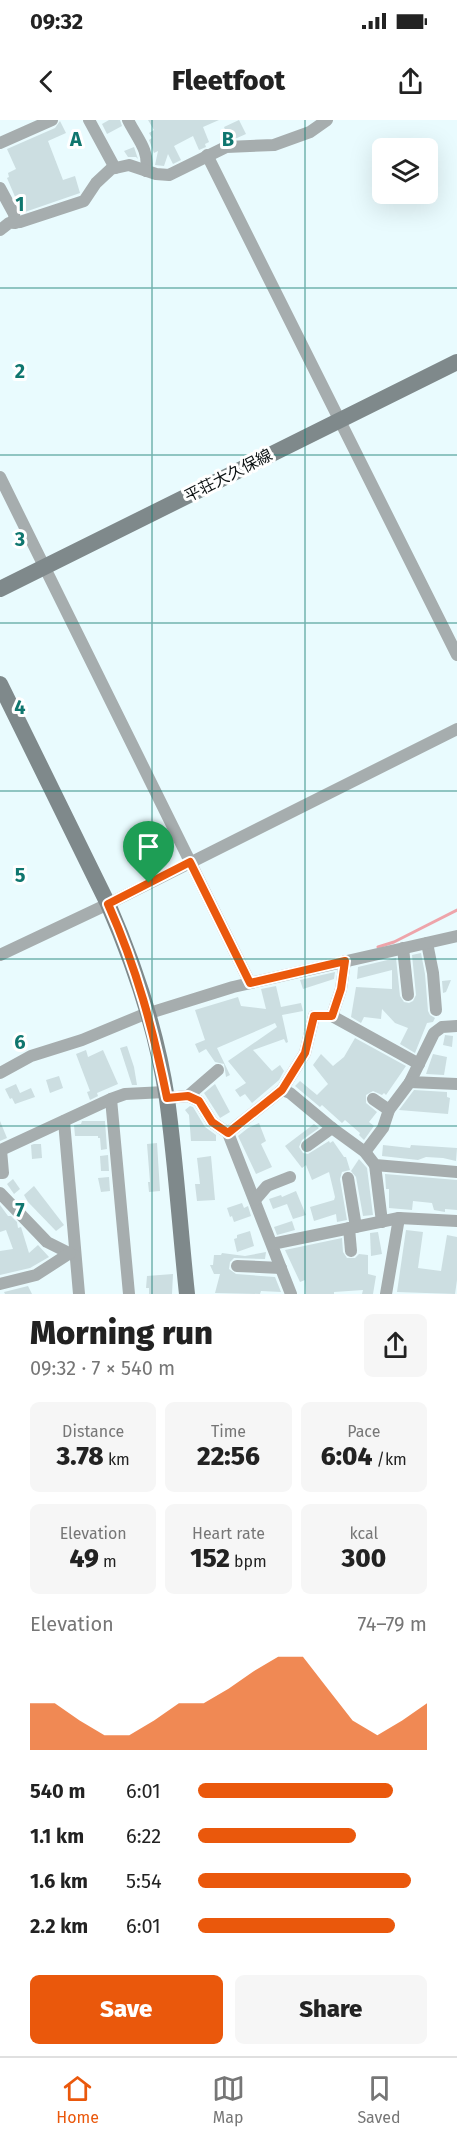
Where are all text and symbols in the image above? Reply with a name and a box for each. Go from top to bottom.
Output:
text: 09:32 [30,8,83,35]
icon: back [30,65,63,98]
text: Fleetfoot [172,65,285,97]
icon: share [394,65,427,98]
text: A [69,127,83,151]
text: B [222,127,234,151]
map controls [372,138,438,204]
button: layers [372,138,438,204]
text: 1 [15,192,25,216]
text: 2 [15,359,25,383]
street label: 平荘大久保線 [181,445,275,506]
text: 3 [14,527,25,551]
text: 4 [14,695,26,719]
pin [123,821,174,883]
icon: arrive [132,830,165,863]
text: 5 [15,863,26,887]
text: 6 [14,1030,26,1054]
text: 7 [15,1198,25,1222]
text: Morning run [30,1313,213,1353]
button: share [364,1314,427,1377]
text: 09:32 · 7 × 540 m [30,1356,175,1380]
text: Distance [62,1422,124,1441]
text: Time [211,1422,246,1441]
text: Pace [347,1422,380,1441]
text: 3.78 [56,1441,104,1472]
text: 22:56 [197,1441,260,1472]
text: 6:04 [321,1441,372,1472]
text: km [104,1450,130,1469]
text: /km [372,1450,407,1469]
text: Elevation [60,1524,127,1543]
text: Heart rate [192,1524,265,1543]
text: kcal [349,1524,378,1543]
text: 49 [70,1543,99,1574]
text: 152 [190,1543,230,1574]
text: 300 [342,1543,386,1574]
text: m [99,1552,117,1571]
text: bpm [230,1552,267,1571]
text: Elevation [30,1612,114,1636]
text: 74–79 m [358,1612,427,1636]
text: 540 m [30,1779,85,1803]
text: 6:01 [126,1779,161,1803]
text: 1.1 km [30,1824,84,1848]
text: 6:22 [126,1824,161,1848]
text: 1.6 km [30,1869,88,1893]
text: 5:54 [126,1869,162,1893]
text: 2.2 km [30,1914,88,1938]
text: 6:01 [126,1914,161,1938]
button: Save [30,1975,223,2044]
button: Share [235,1975,427,2044]
tab: Home [56,2072,99,2127]
tab: Map [212,2072,245,2127]
tab: Saved [357,2072,401,2127]

